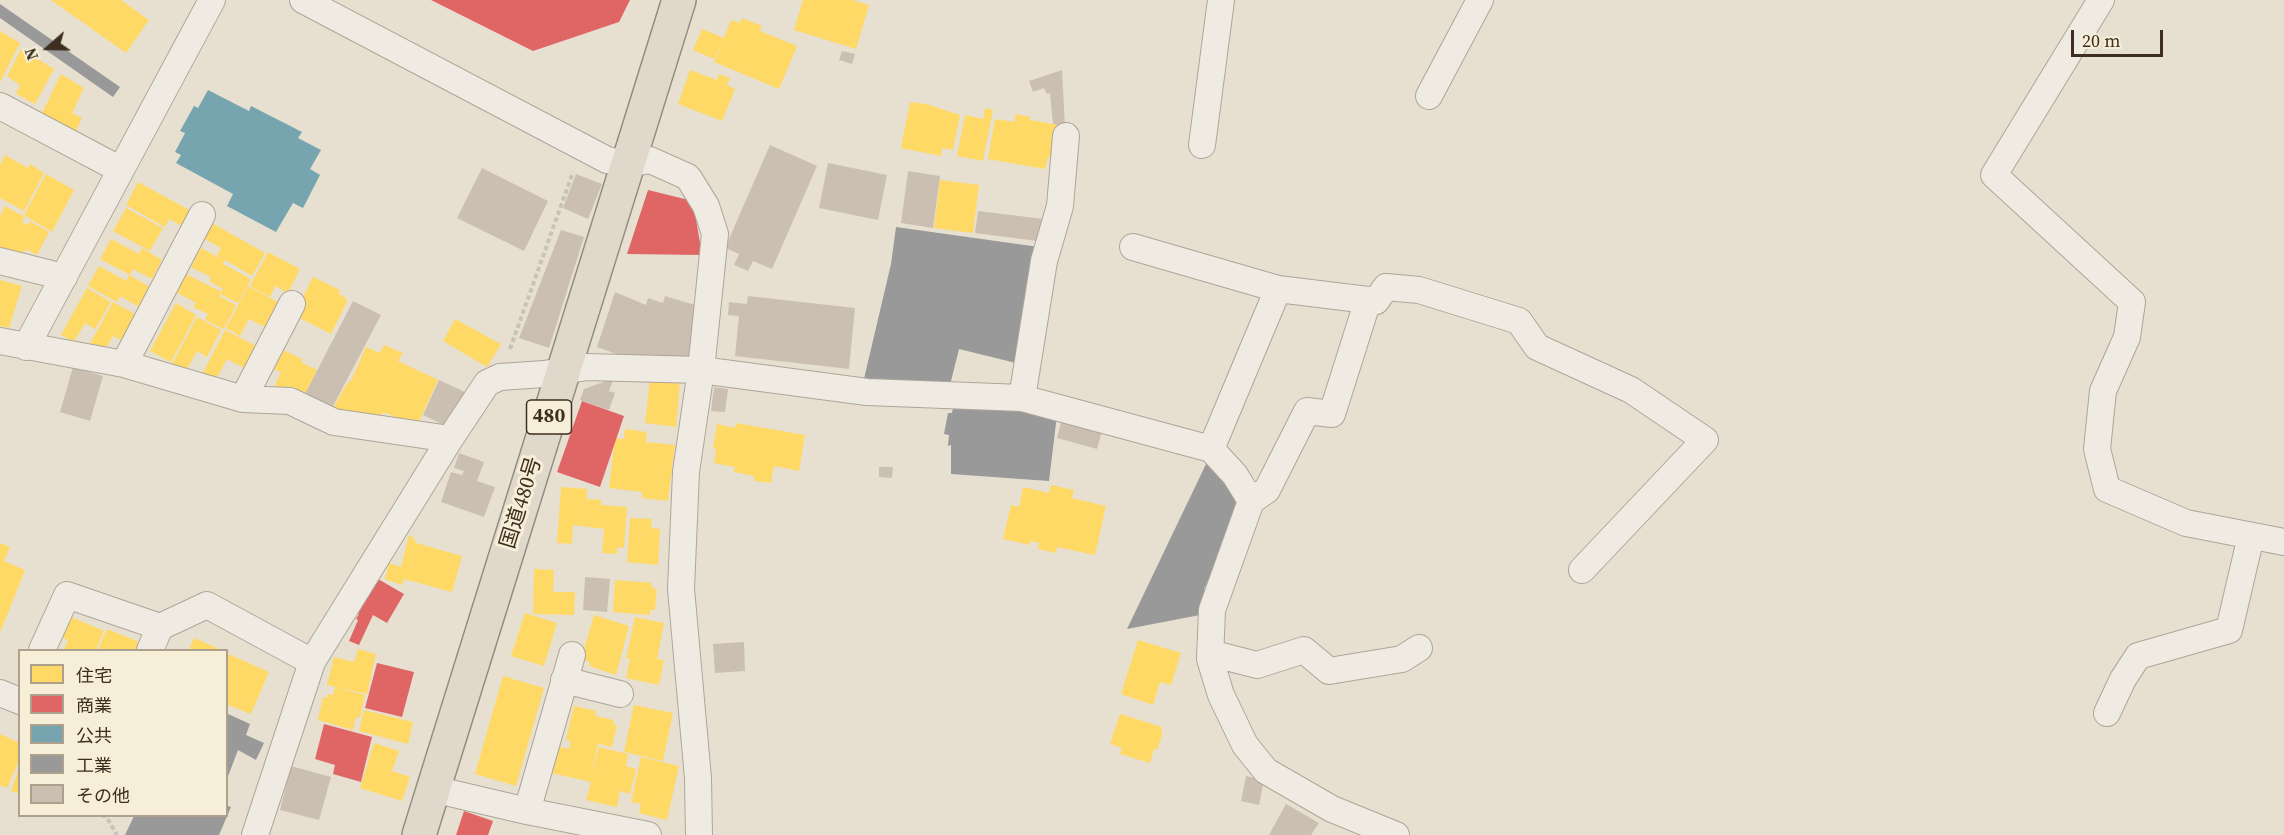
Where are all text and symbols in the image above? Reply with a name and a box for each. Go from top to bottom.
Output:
north arrow [18,18,78,78]
scale bar [2074,18,2166,56]
text: 20 m [2082,28,2120,53]
text: N [19,45,43,63]
road number: 480 [526,400,572,434]
street label: 国道480号 [496,454,548,552]
legend [18,649,228,817]
text: 住宅 [76,663,112,688]
text: 商業 [76,693,112,718]
text: 公共 [76,723,112,748]
text: 工業 [76,753,112,778]
text: その他 [76,783,130,808]

